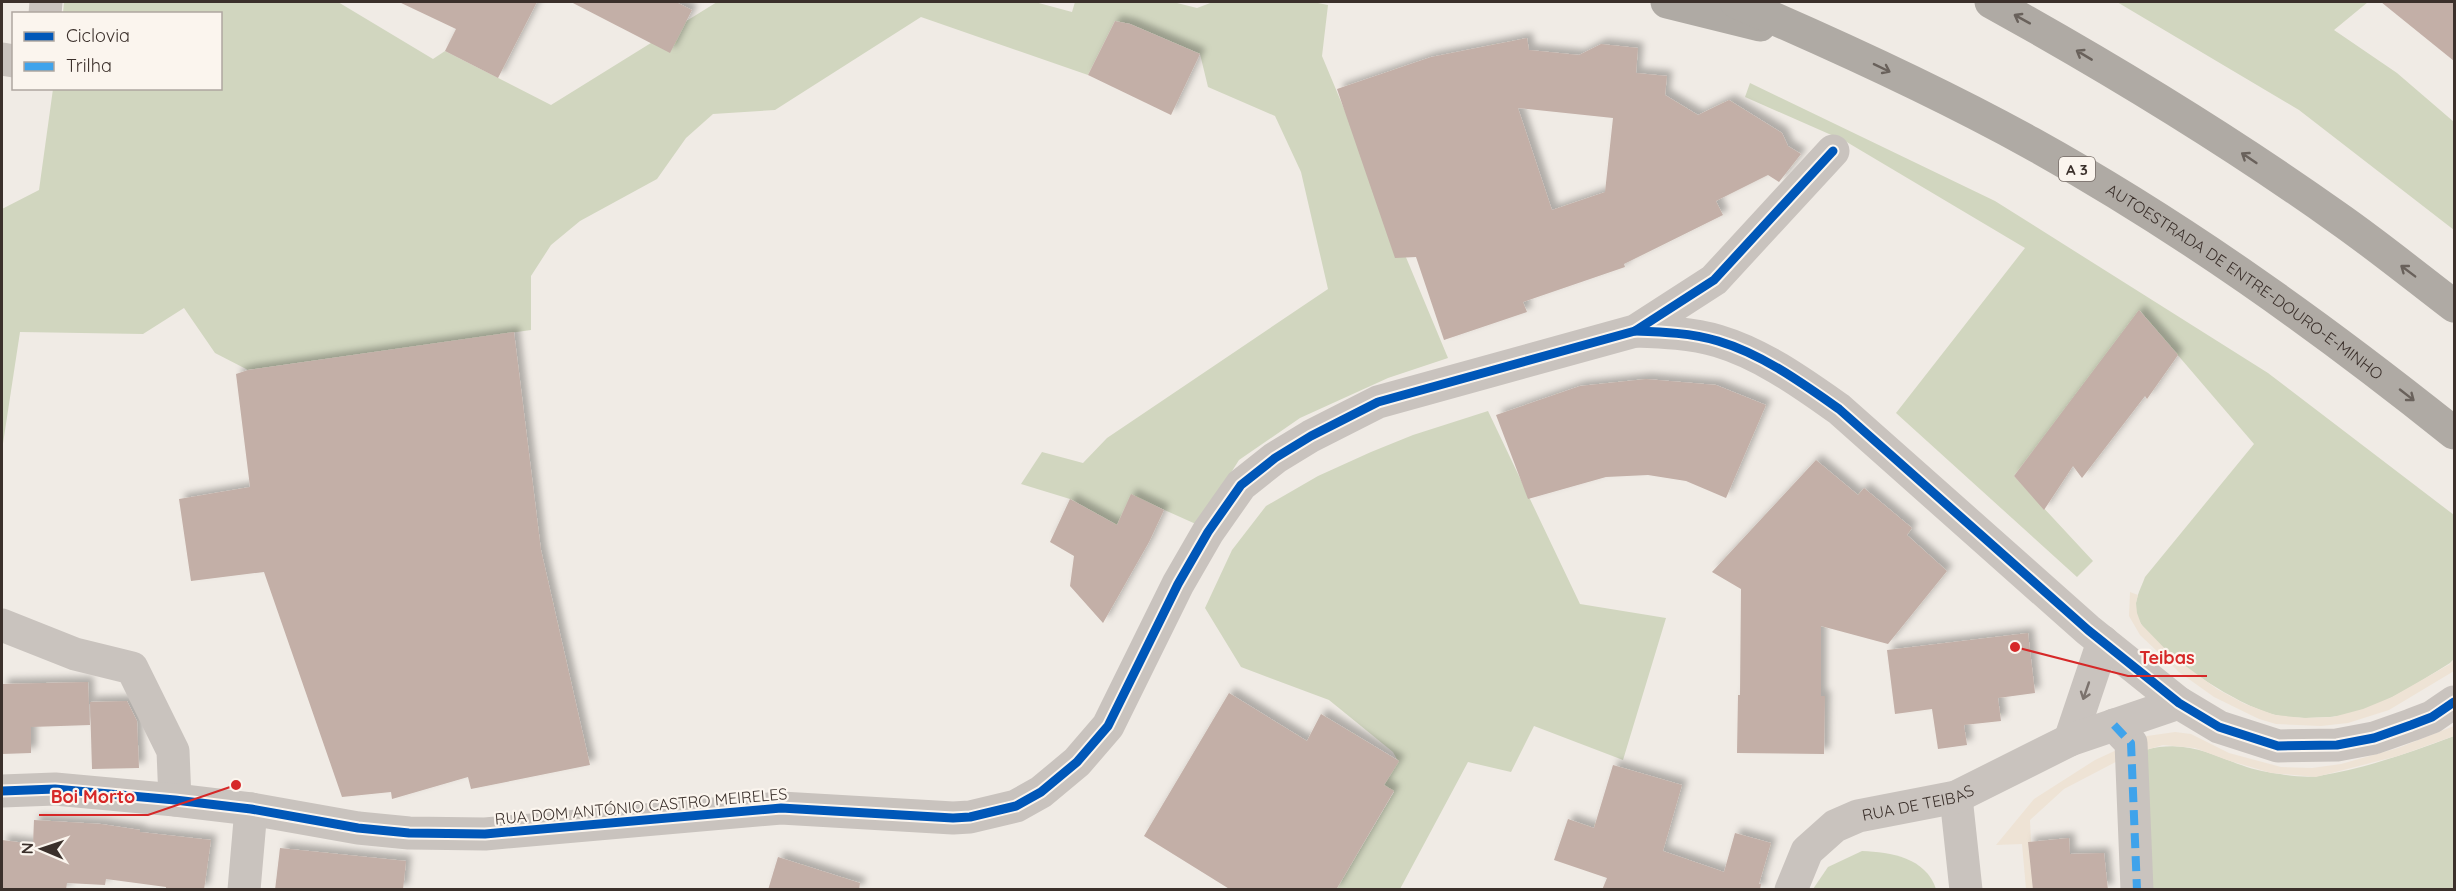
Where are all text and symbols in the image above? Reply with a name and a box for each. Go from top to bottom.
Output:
legend [12,12,222,90]
one-way arrow [2013,13,2031,24]
text: Ciclovia [66,24,130,47]
one-way arrow [2076,48,2093,60]
text: Trilha [66,54,112,77]
one-way arrow [1872,62,1890,74]
one-way arrow [2241,151,2258,164]
road number: A 3 [2059,157,2095,181]
street label: AUTOESTRADA DE ENTRE-DOURO-E-MINHO [2103,179,2387,384]
one-way arrow [2400,264,2416,277]
one-way arrow [2398,389,2414,402]
callout: Teibas [2128,640,2207,676]
text: Teibas [2139,646,2195,669]
one-way arrow [2080,681,2091,700]
callout: Boi Morto [39,779,148,815]
street label: RUA DE TEIBAS [1860,780,1977,825]
street label: RUA DOM ANTÓNIO CASTRO MEIRELES [494,783,788,829]
text: Boi Morto [51,785,135,808]
north arrow [12,819,72,879]
text: N [17,842,37,855]

